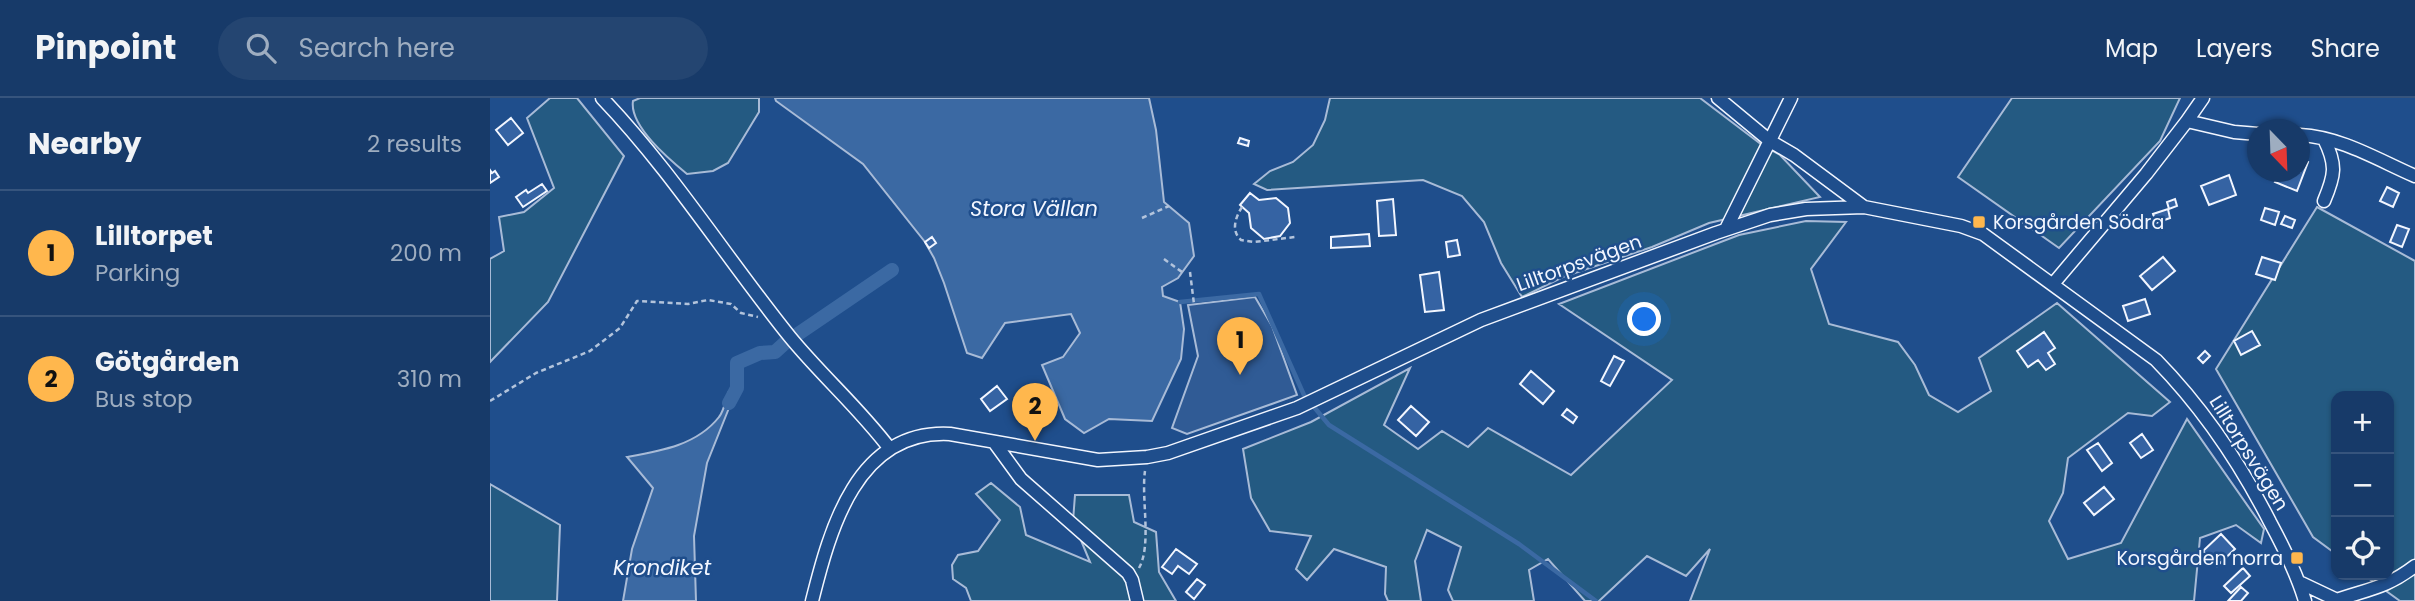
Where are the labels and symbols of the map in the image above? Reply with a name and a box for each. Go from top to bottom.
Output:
north arrow [2247,119,2310,182]
water label: Stora Vällan [970,194,1098,223]
place label: Korsgården Södra [1993,209,2164,236]
marker: Korsgården Södra [1971,214,1987,230]
street label: Lilltorpsvägen [1513,228,1645,298]
your location [1627,302,1661,336]
pin: 1 [1217,317,1263,375]
pin: 2 [1012,383,1058,441]
street label: Lilltorpsvägen [2203,390,2295,516]
place label: Korsgården norra [2116,545,2283,572]
marker: Korsgården norra [2289,550,2305,566]
water label: Krondiket [613,553,711,582]

